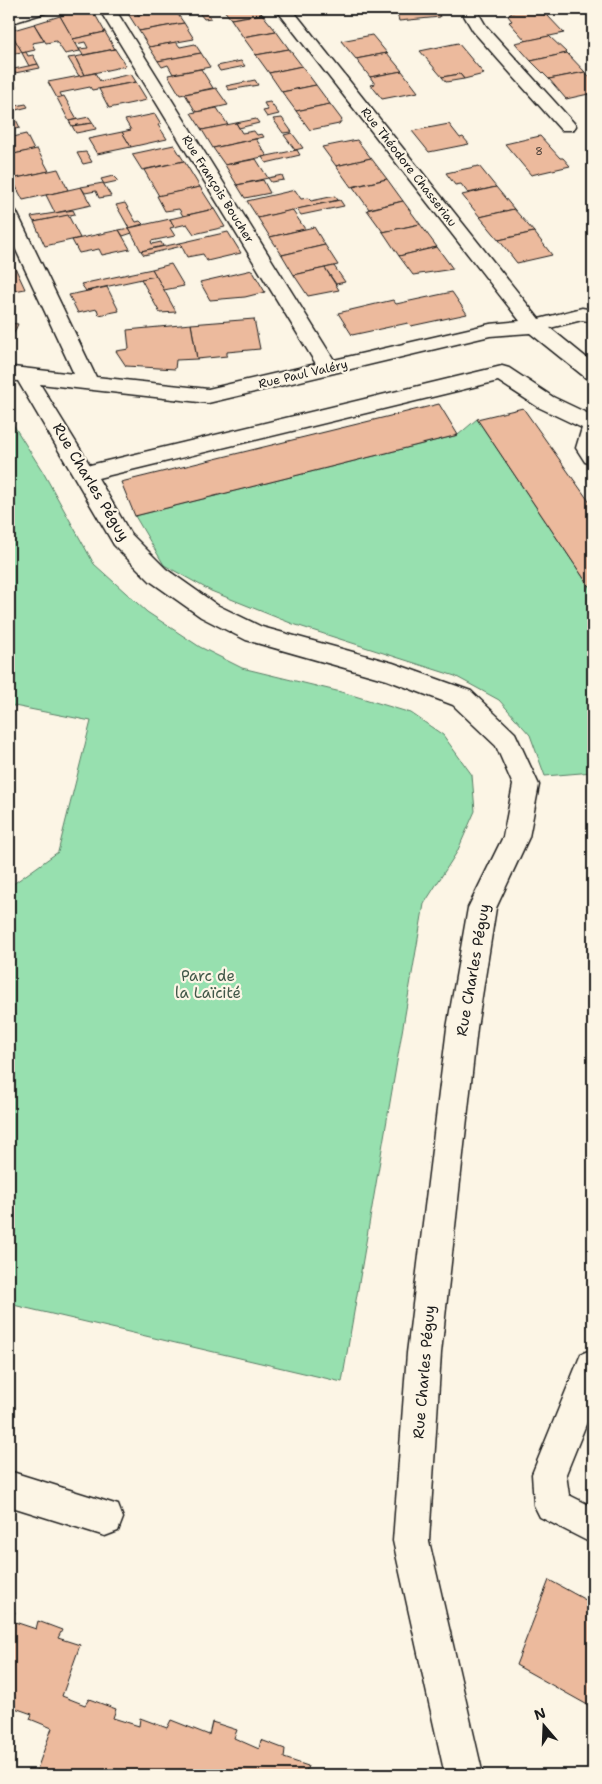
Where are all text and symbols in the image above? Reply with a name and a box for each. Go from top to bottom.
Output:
street label: Rue Théodore Chasseriau [357,104,461,230]
street label: Rue François Boucher [178,132,258,246]
house number: 8 [535,144,543,159]
street label: Rue Paul Valéry [257,356,349,392]
street label: Rue Charles Péguy [48,419,134,545]
street label: Rue Charles Péguy [452,902,494,1038]
park label: Parc de la Laïcité [175,966,241,1003]
street label: Rue Charles Péguy [408,1304,440,1440]
north arrow [520,1702,570,1752]
text: N [532,1703,548,1724]

